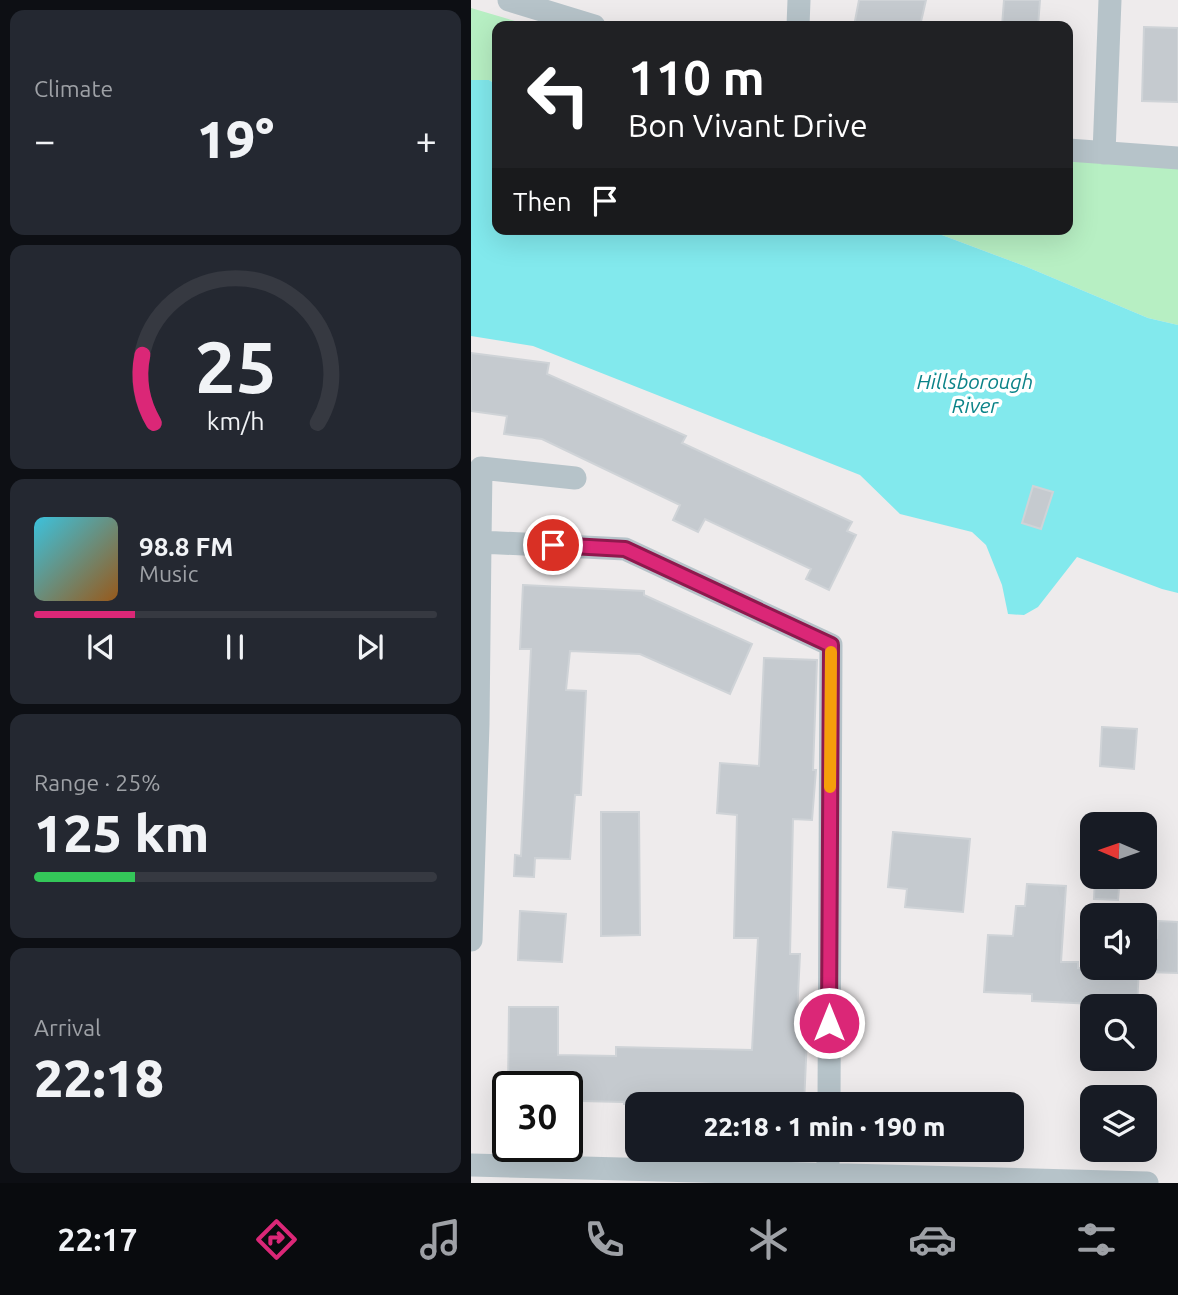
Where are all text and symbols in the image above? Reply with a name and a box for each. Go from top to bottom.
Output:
icon: left [513,49,604,140]
text: 110 m [628,49,765,104]
text: Climate [34,76,113,101]
text: Bon Vivant Drive [628,107,868,143]
text: 19° [197,110,274,168]
text: − [34,119,55,161]
text: + [416,119,437,161]
icon: arrive [586,182,624,220]
text: Then [513,187,572,216]
text: 25 [194,325,277,407]
water label: Hillsborough River [917,369,1033,417]
text: km/h [207,407,264,435]
pin [523,515,583,575]
icon: arrive [534,526,572,564]
text: 98.8 FM [139,532,233,561]
text: Music [139,561,198,586]
icon: previous [82,628,120,666]
icon: pause [216,628,254,666]
icon: next [351,628,389,666]
text: Range · 25% [34,770,161,795]
text: 125 km [34,804,209,862]
north arrow [1080,812,1157,889]
map controls [1080,812,1157,1162]
button: sound [1080,903,1157,980]
position arrow [792,986,866,1060]
button: search [1080,994,1157,1071]
text: Arrival [34,1015,101,1040]
text: 22:18 [34,1049,164,1107]
speed limit sign: 30 [492,1071,583,1162]
button: layers [1080,1085,1157,1162]
text: 22:18 · 1 min · 190 m [704,1112,945,1141]
icon: directions [252,1215,301,1264]
icon: music [416,1215,465,1264]
icon: phone [580,1215,629,1264]
icon: climate [744,1215,793,1264]
icon: car [908,1215,957,1264]
icon: filters [1072,1215,1121,1264]
text: 22:17 [57,1221,138,1257]

